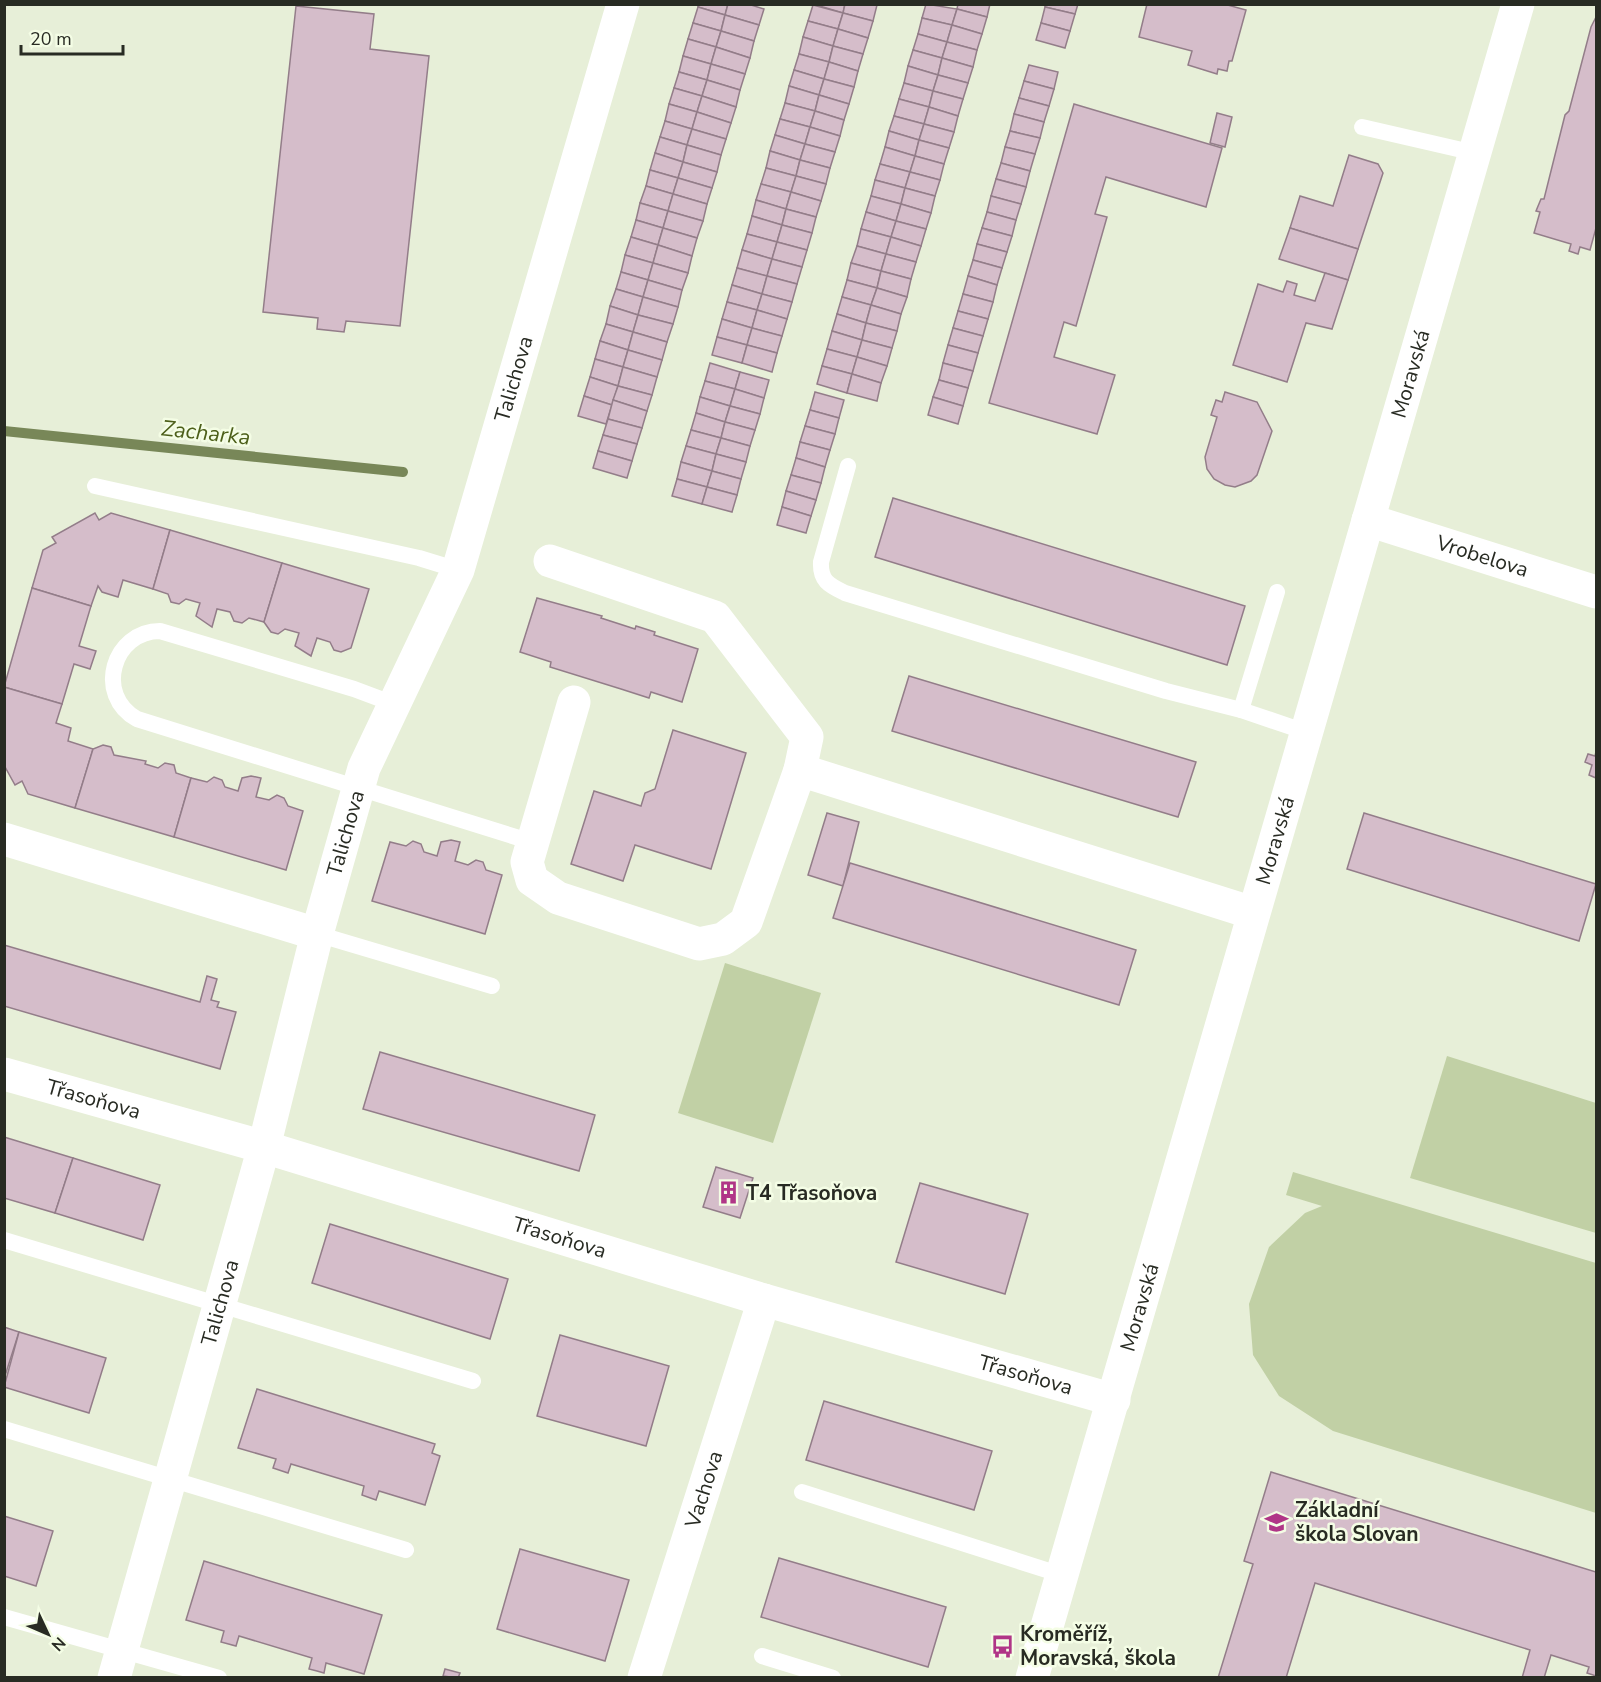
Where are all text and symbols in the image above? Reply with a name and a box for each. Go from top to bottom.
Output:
scale bar [21,18,123,56]
text: 20 m [30,27,72,51]
street label: Moravská [1385,327,1437,421]
street label: Talichova [488,333,539,425]
water label: Zacharka [160,413,252,453]
street label: Vrobelova [1432,528,1532,584]
street label: Talichova [320,787,371,879]
street label: Moravská [1249,793,1301,888]
street label: Třasoňova [43,1073,144,1126]
place label: T4 Třasoňova [746,1179,877,1207]
building icon: T4 Třasoňova [715,1180,741,1206]
street label: Třasoňova [509,1210,610,1265]
street label: Talichova [195,1256,245,1349]
street label: Moravská [1114,1260,1166,1355]
street label: Třasoňova [975,1348,1076,1401]
street label: Vachova [678,1447,729,1532]
place label: Základní škola Slovan [1295,1496,1419,1548]
school or university icon: Základní škola Slovan [1264,1509,1290,1535]
north arrow [18,1604,78,1664]
place label: Kroměříž, Moravská, škola [1020,1620,1176,1672]
text: N [46,1632,70,1656]
bus stop icon: Kroměříž, Moravská, škola [989,1633,1015,1659]

